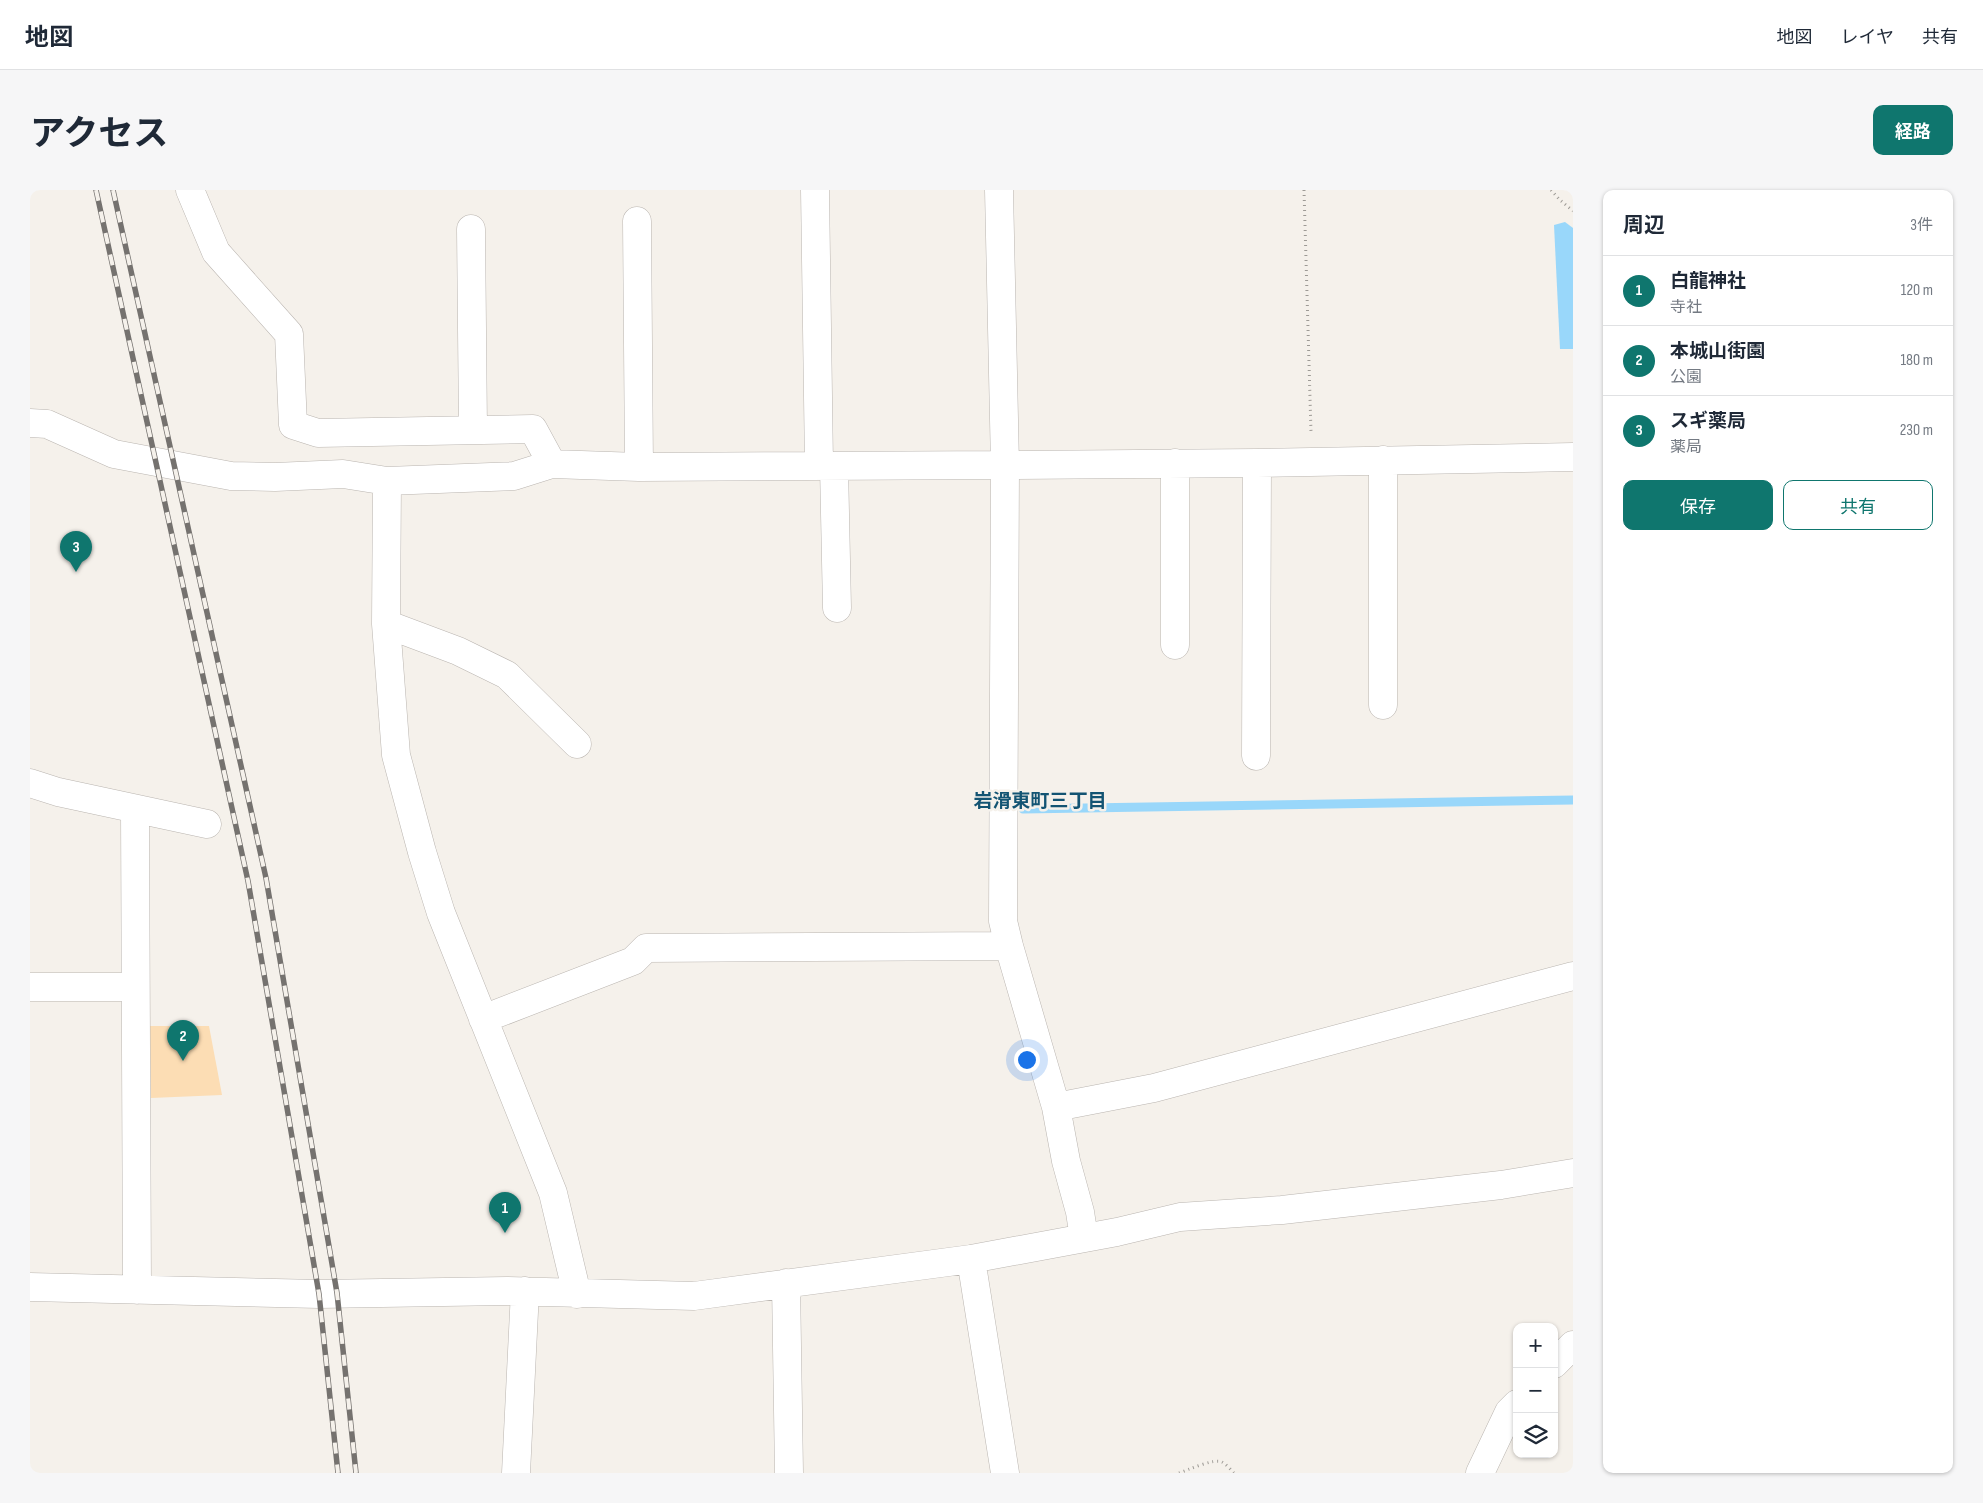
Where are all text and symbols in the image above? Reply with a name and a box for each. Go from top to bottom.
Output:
text: 地図 [25,23,73,52]
text: 地図 [1777,27,1813,48]
text: レイヤ [1841,27,1894,48]
text: 共有 [1922,27,1958,48]
button: 経路 [1873,105,1953,155]
text: アクセス [30,113,168,156]
text: 周辺 [1623,213,1665,238]
text: 3件 [1910,216,1933,235]
text: 白龍神社 [1670,270,1746,293]
text: 1 [1636,281,1642,300]
text: 120 m [1901,281,1933,300]
text: 寺社 [1670,298,1702,317]
text: 本城山街園 [1670,340,1765,363]
text: 2 [1635,351,1643,370]
text: 180 m [1900,351,1933,370]
text: 公園 [1670,368,1702,387]
text: スギ薬局 [1670,410,1746,433]
text: 3 [1635,421,1643,440]
text: 230 m [1900,421,1933,440]
text: 薬局 [1670,438,1702,457]
button: 保存 [1623,480,1773,530]
button: 共有 [1783,480,1933,530]
pin: 3 [60,531,92,572]
district label: 岩滑東町三丁目 [973,790,1107,813]
pin: 2 [167,1020,199,1061]
your location [1014,1047,1040,1073]
pin: 1 [489,1192,521,1233]
map controls [1513,1323,1558,1458]
button: + [1513,1323,1558,1368]
button: − [1513,1368,1558,1413]
button: layers [1513,1413,1558,1458]

